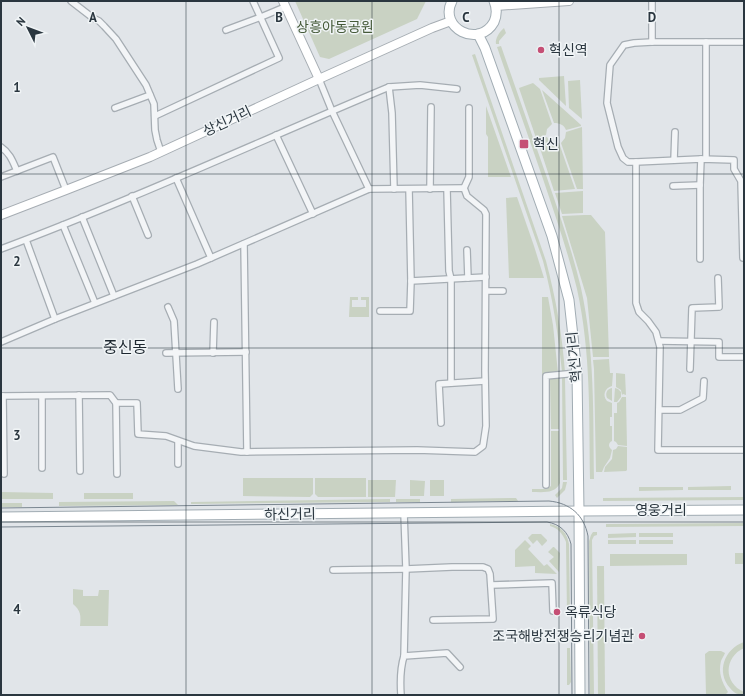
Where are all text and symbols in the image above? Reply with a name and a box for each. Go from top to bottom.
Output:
north arrow [8,8,48,48]
text: A [89,9,97,26]
text: B [275,9,283,26]
text: C [462,9,470,26]
text: D [648,9,656,26]
text: N [13,14,28,29]
park label: 상흥아동공원 [296,18,374,36]
place label: 혁신역 [549,41,588,59]
marker: 혁신역 [536,45,546,55]
text: 1 [13,79,21,96]
street label: 상신거리 [200,102,254,140]
place label: 혁신 [533,135,559,153]
marker: 혁신 [518,138,530,150]
text: 2 [13,253,21,270]
street label: 혁신거리 [563,331,585,383]
district label: 중신동 [103,337,147,357]
text: 3 [13,427,21,444]
street label: 영웅거리 [635,501,687,519]
street label: 하신거리 [264,505,316,523]
text: 4 [13,601,21,618]
place label: 옥류식당 [565,603,617,621]
marker: 옥류식당 [552,607,562,617]
place label: 조국해방전쟁승리기념관 [492,627,634,645]
marker: 조국해방전쟁승리기념관 [637,631,647,641]

